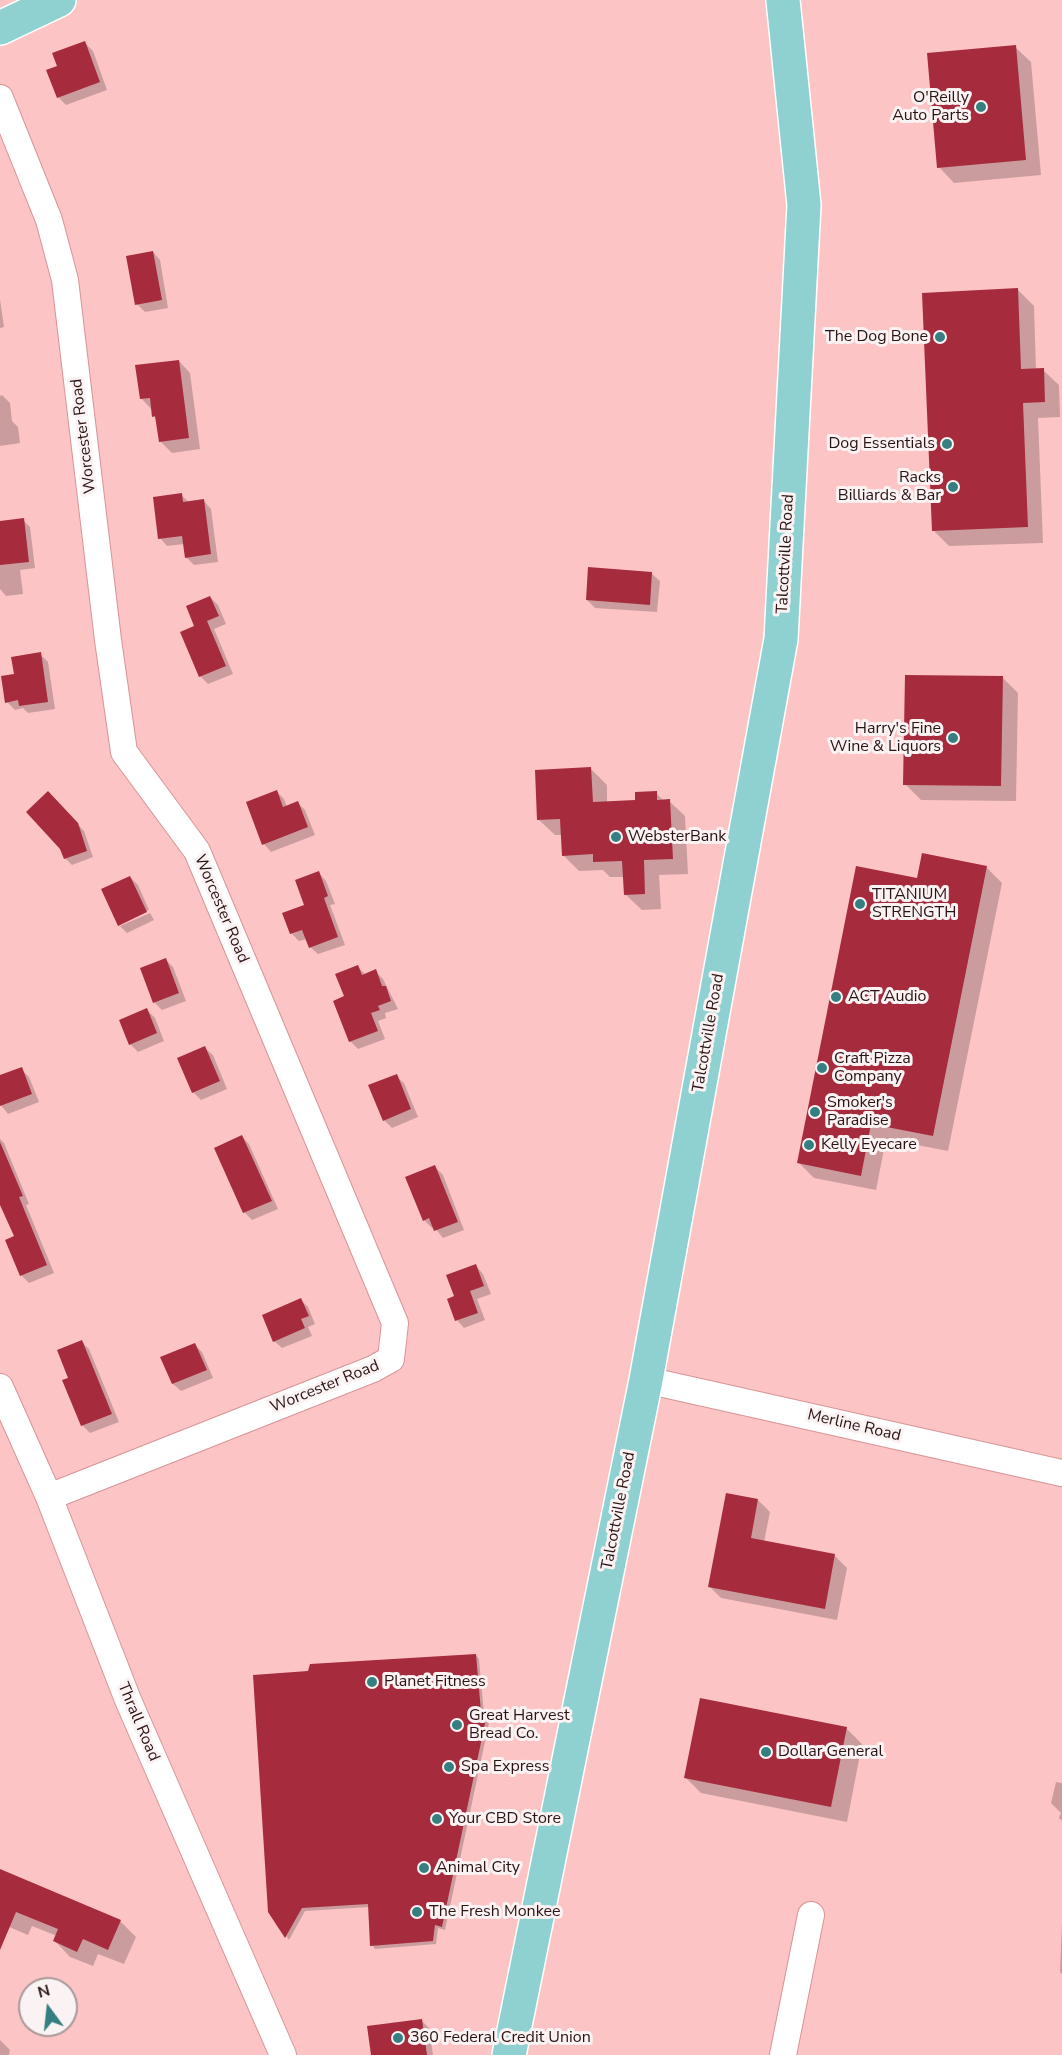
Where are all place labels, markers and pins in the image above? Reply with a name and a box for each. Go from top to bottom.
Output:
place label: O'Reilly Auto Parts [892,88,969,126]
marker: O'Reilly Auto Parts [974,100,988,114]
place label: The Dog Bone [825,327,928,347]
marker: The Dog Bone [933,330,947,344]
place label: Dog Essentials [828,434,935,454]
marker: Dog Essentials [940,437,954,451]
place label: Racks Billiards & Bar [838,468,941,506]
marker: Racks Billiards & Bar [946,480,960,494]
place label: Harry's Fine Wine & Liquors [830,719,941,757]
marker: Harry's Fine Wine & Liquors [946,731,960,745]
place label: WebsterBank [628,827,726,847]
marker: WebsterBank [609,830,623,844]
place label: TITANIUM STRENGTH [872,885,956,923]
marker: TITANIUM STRENGTH [853,897,867,911]
place label: ACT Audio [848,987,926,1007]
marker: ACT Audio [829,990,843,1004]
place label: Craft Pizza Company [834,1049,911,1087]
marker: Craft Pizza Company [815,1061,829,1075]
place label: Smoker's Paradise [827,1093,893,1131]
marker: Smoker's Paradise [808,1105,822,1119]
place label: Kelly Eyecare [821,1135,917,1155]
marker: Kelly Eyecare [802,1138,816,1152]
place label: Planet Fitness [384,1672,486,1692]
marker: Planet Fitness [365,1675,379,1689]
place label: Great Harvest Bread Co. [469,1706,570,1744]
marker: Great Harvest Bread Co. [450,1718,464,1732]
place label: Dollar General [778,1742,883,1762]
marker: Dollar General [759,1745,773,1759]
place label: Spa Express [461,1757,549,1777]
marker: Spa Express [442,1760,456,1774]
place label: Your CBD Store [449,1809,561,1829]
marker: Your CBD Store [430,1812,444,1826]
place label: Animal City [436,1858,520,1878]
marker: Animal City [417,1861,431,1875]
place label: The Fresh Monkee [429,1902,560,1922]
marker: The Fresh Monkee [410,1905,424,1919]
place label: 360 Federal Credit Union [410,2028,591,2048]
marker: 360 Federal Credit Union [391,2031,405,2045]

